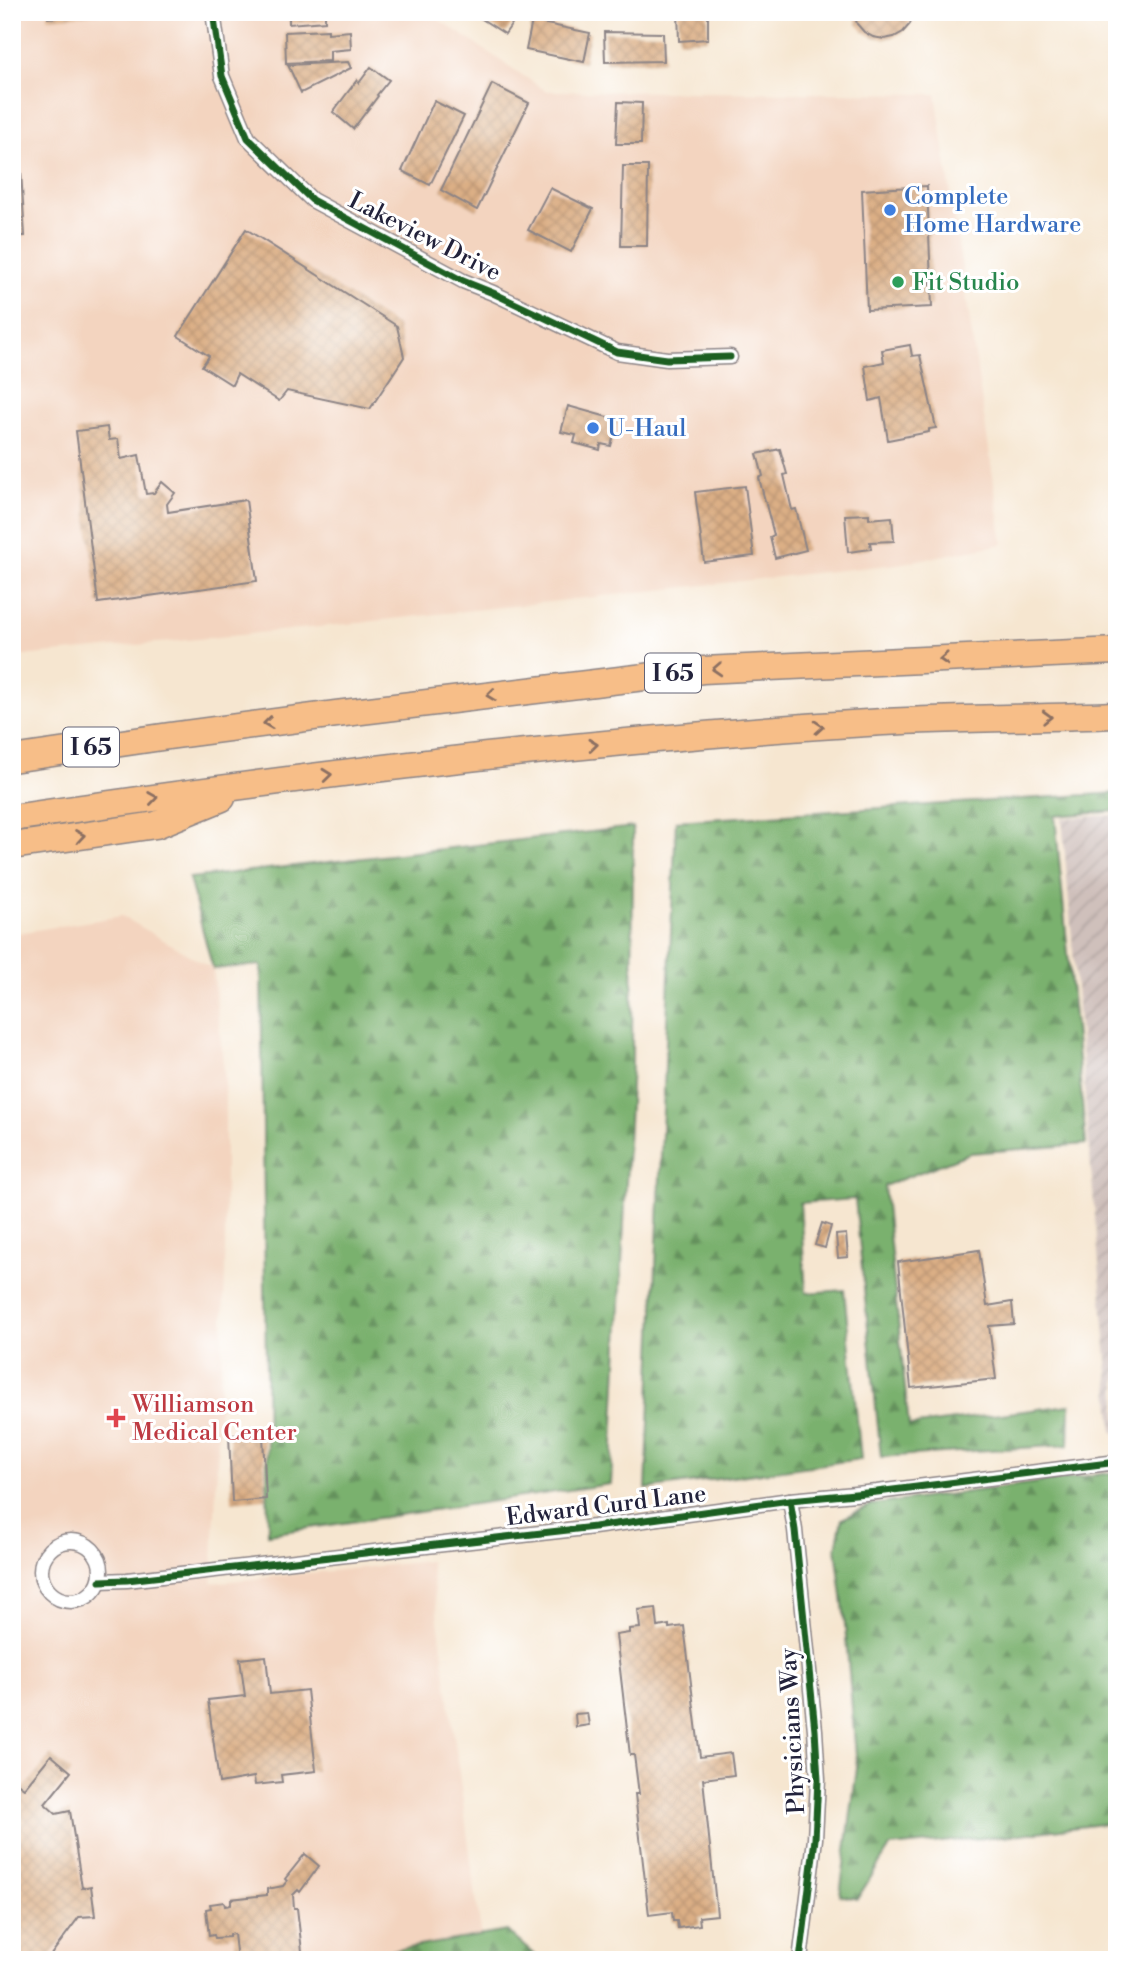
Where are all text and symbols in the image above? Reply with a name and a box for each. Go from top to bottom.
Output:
place label: Complete Home Hardware [904,182,1081,240]
street label: Lakeview Drive [343,186,506,288]
marker: Complete Home Hardware [882,202,898,218]
place label: Fit Studio [912,268,1020,298]
marker: Fit Studio [890,274,906,290]
place label: U-Haul [607,414,686,444]
marker: U-Haul [585,420,601,436]
one-way arrow [938,652,949,667]
road number: I 65 [645,653,701,692]
one-way arrow [711,662,722,677]
one-way arrow [485,688,497,703]
one-way arrow [1041,710,1052,725]
one-way arrow [262,715,274,730]
one-way arrow [814,720,825,735]
road number: I 65 [63,727,119,766]
one-way arrow [588,738,599,753]
one-way arrow [321,767,333,782]
one-way arrow [147,791,158,806]
one-way arrow [74,829,86,844]
place label: Williamson Medical Center [131,1390,297,1448]
marker: Williamson Medical Center [106,1408,126,1428]
street label: Edward Curd Lane [504,1479,708,1533]
street label: Physicians Way [774,1647,812,1815]

